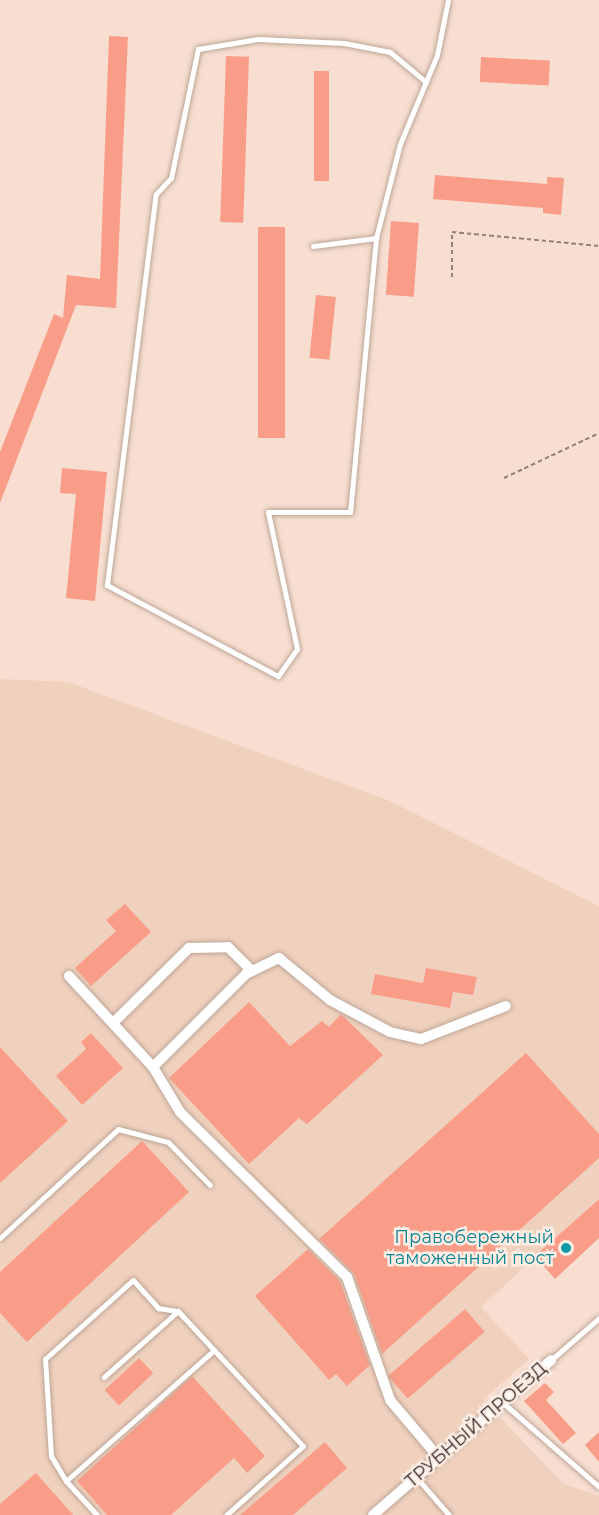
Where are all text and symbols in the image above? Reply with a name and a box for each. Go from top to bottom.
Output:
place label: Правобережный таможенный пост [386,1227,554,1270]
marker: Правобережный таможенный пост [559,1241,573,1255]
street label: ТРУБНЫЙ ПРОЕЗД [401,1358,551,1492]

